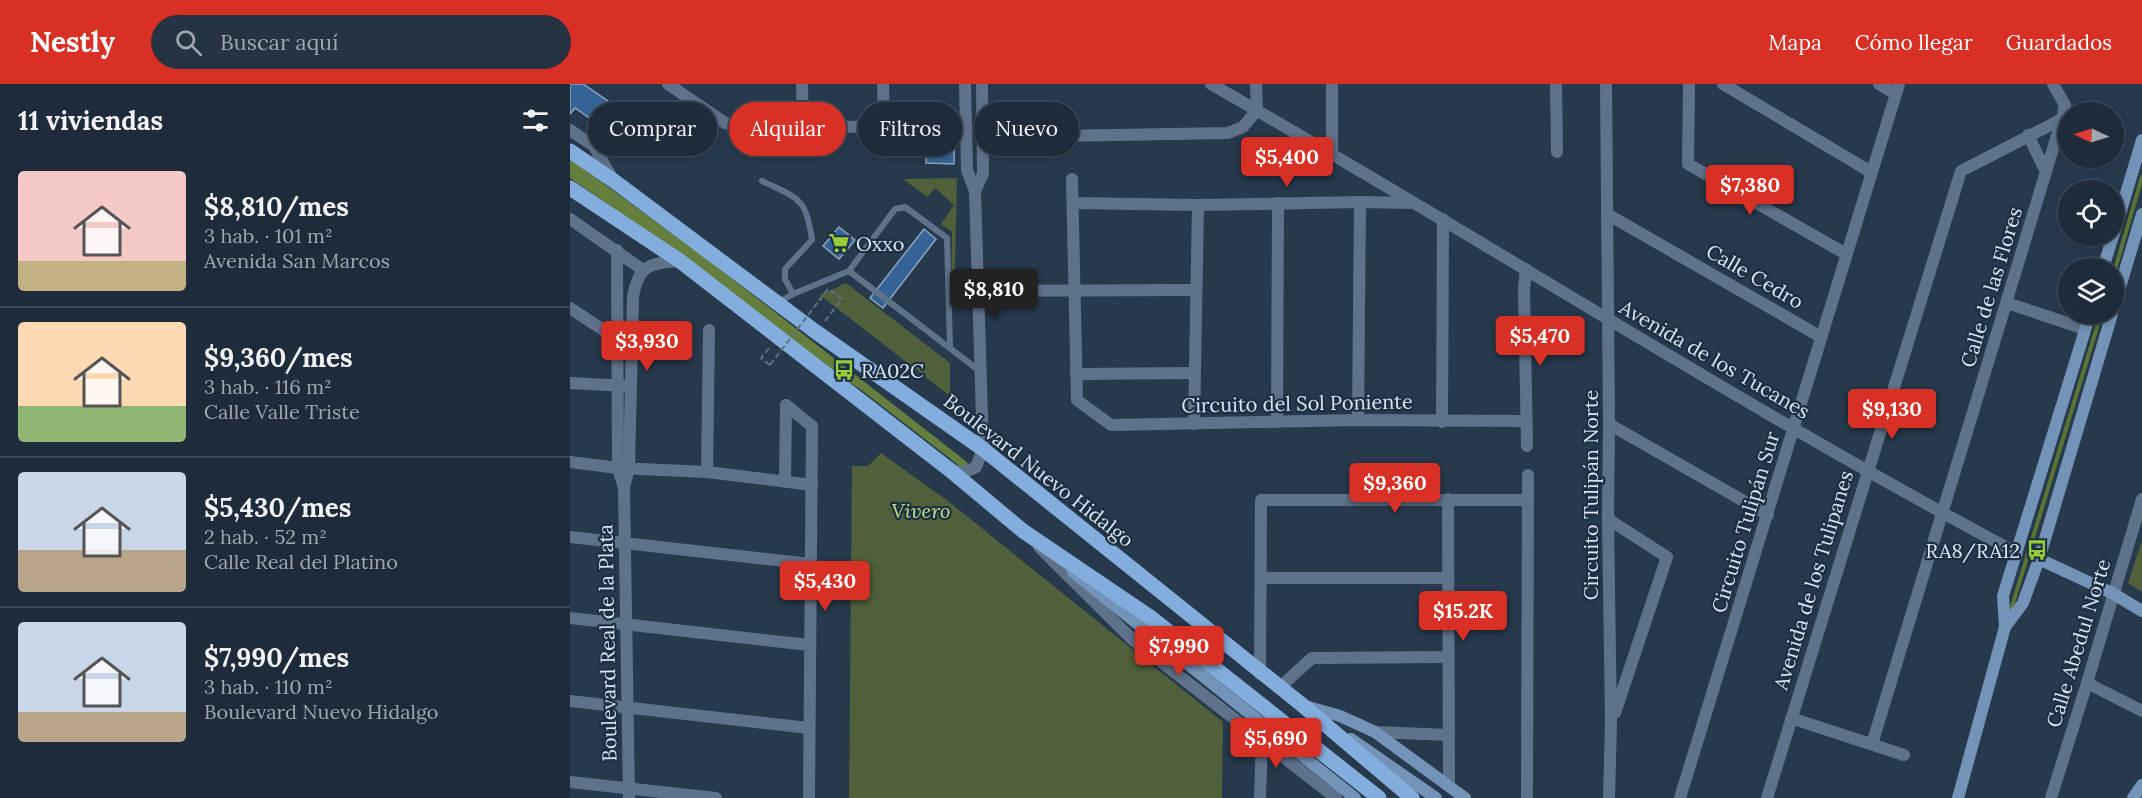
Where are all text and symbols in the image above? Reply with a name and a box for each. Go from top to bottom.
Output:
search box [151,15,571,69]
text: Nestly [30,24,115,60]
icon: search [172,26,205,59]
text: Buscar aquí [220,28,338,56]
text: Mapa [1768,29,1822,56]
text: Cómo llegar [1855,29,1973,56]
text: Guardados [2006,29,2112,56]
chip: Comprar [588,102,717,156]
chip: Alquilar [729,102,846,156]
chip: Filtros [858,102,962,156]
chip: Nuevo [974,102,1079,156]
north arrow [2058,102,2124,168]
map controls [2058,102,2124,324]
text: 11 viviendas [18,104,163,137]
icon: filters [519,104,552,137]
pin: $5,400 [1238,137,1336,188]
text: $5,400 [1255,144,1319,169]
pin: $7,380 [1701,165,1799,216]
text: $7,380 [1720,172,1780,197]
button: locate [2058,180,2124,246]
text: $8,810/mes [204,190,349,223]
icon: home [66,195,138,267]
street label: Calle de las Flores [1955,204,2027,370]
text: 3 hab. · 101 m² [204,223,333,248]
supermarket icon: Oxxo [827,231,851,255]
place label: Oxxo [856,231,905,256]
street label: Calle Cedro [1702,238,1808,314]
text: Avenida San Marcos [204,248,390,273]
button: layers [2058,258,2124,324]
pin: $8,810 [945,269,1043,320]
text: $8,810 [964,276,1024,301]
street label: Avenida de los Tucanes [1615,294,1815,424]
pin: $5,470 [1491,316,1589,367]
pin: $3,930 [598,321,696,372]
text: $5,470 [1510,323,1570,348]
text: $3,930 [615,328,679,353]
text: $9,360/mes [204,341,353,374]
icon: home [66,346,138,418]
bus stop icon: RA02C [832,358,856,382]
place label: RA02C [861,358,924,383]
text: 3 hab. · 116 m² [204,374,332,399]
street label: Boulevard Nuevo Hidalgo [939,388,1139,552]
street label: Circuito del Sol Poniente [1181,388,1413,418]
pin: $9,130 [1843,389,1941,440]
street label: Circuito Tulipán Norte [1578,390,1603,600]
text: $9,130 [1862,396,1922,421]
text: Calle Valle Triste [204,399,360,424]
street label: Circuito Tulipán Sur [1706,428,1785,616]
pin: $9,360 [1346,463,1444,514]
street label: Avenida de los Tulipanes [1767,467,1858,694]
text: $9,360 [1363,470,1427,495]
text: $5,430/mes [204,491,351,524]
icon: home [66,496,138,568]
park label: Vivero [892,498,950,523]
text: 2 hab. · 52 m² [204,524,327,549]
street label: Boulevard Real de la Plata [592,524,622,762]
place label: RA8/RA12 [1926,538,2020,564]
bus stop icon: RA8/RA12 [2025,538,2049,562]
text: Calle Real del Platino [204,549,398,574]
street label: Calle Abedul Norte [2040,556,2116,730]
pin: $5,430 [776,561,874,612]
text: $5,430 [794,568,856,593]
pin: $15.2K [1414,591,1512,642]
text: $15.2K [1433,598,1493,623]
pin: $7,990 [1130,626,1228,677]
text: $7,990 [1149,633,1209,658]
text: $7,990/mes [204,641,349,674]
icon: home [66,646,138,718]
text: 3 hab. · 110 m² [204,674,333,699]
text: Boulevard Nuevo Hidalgo [204,699,439,724]
pin: $5,690 [1227,718,1325,769]
text: $5,690 [1244,725,1308,750]

